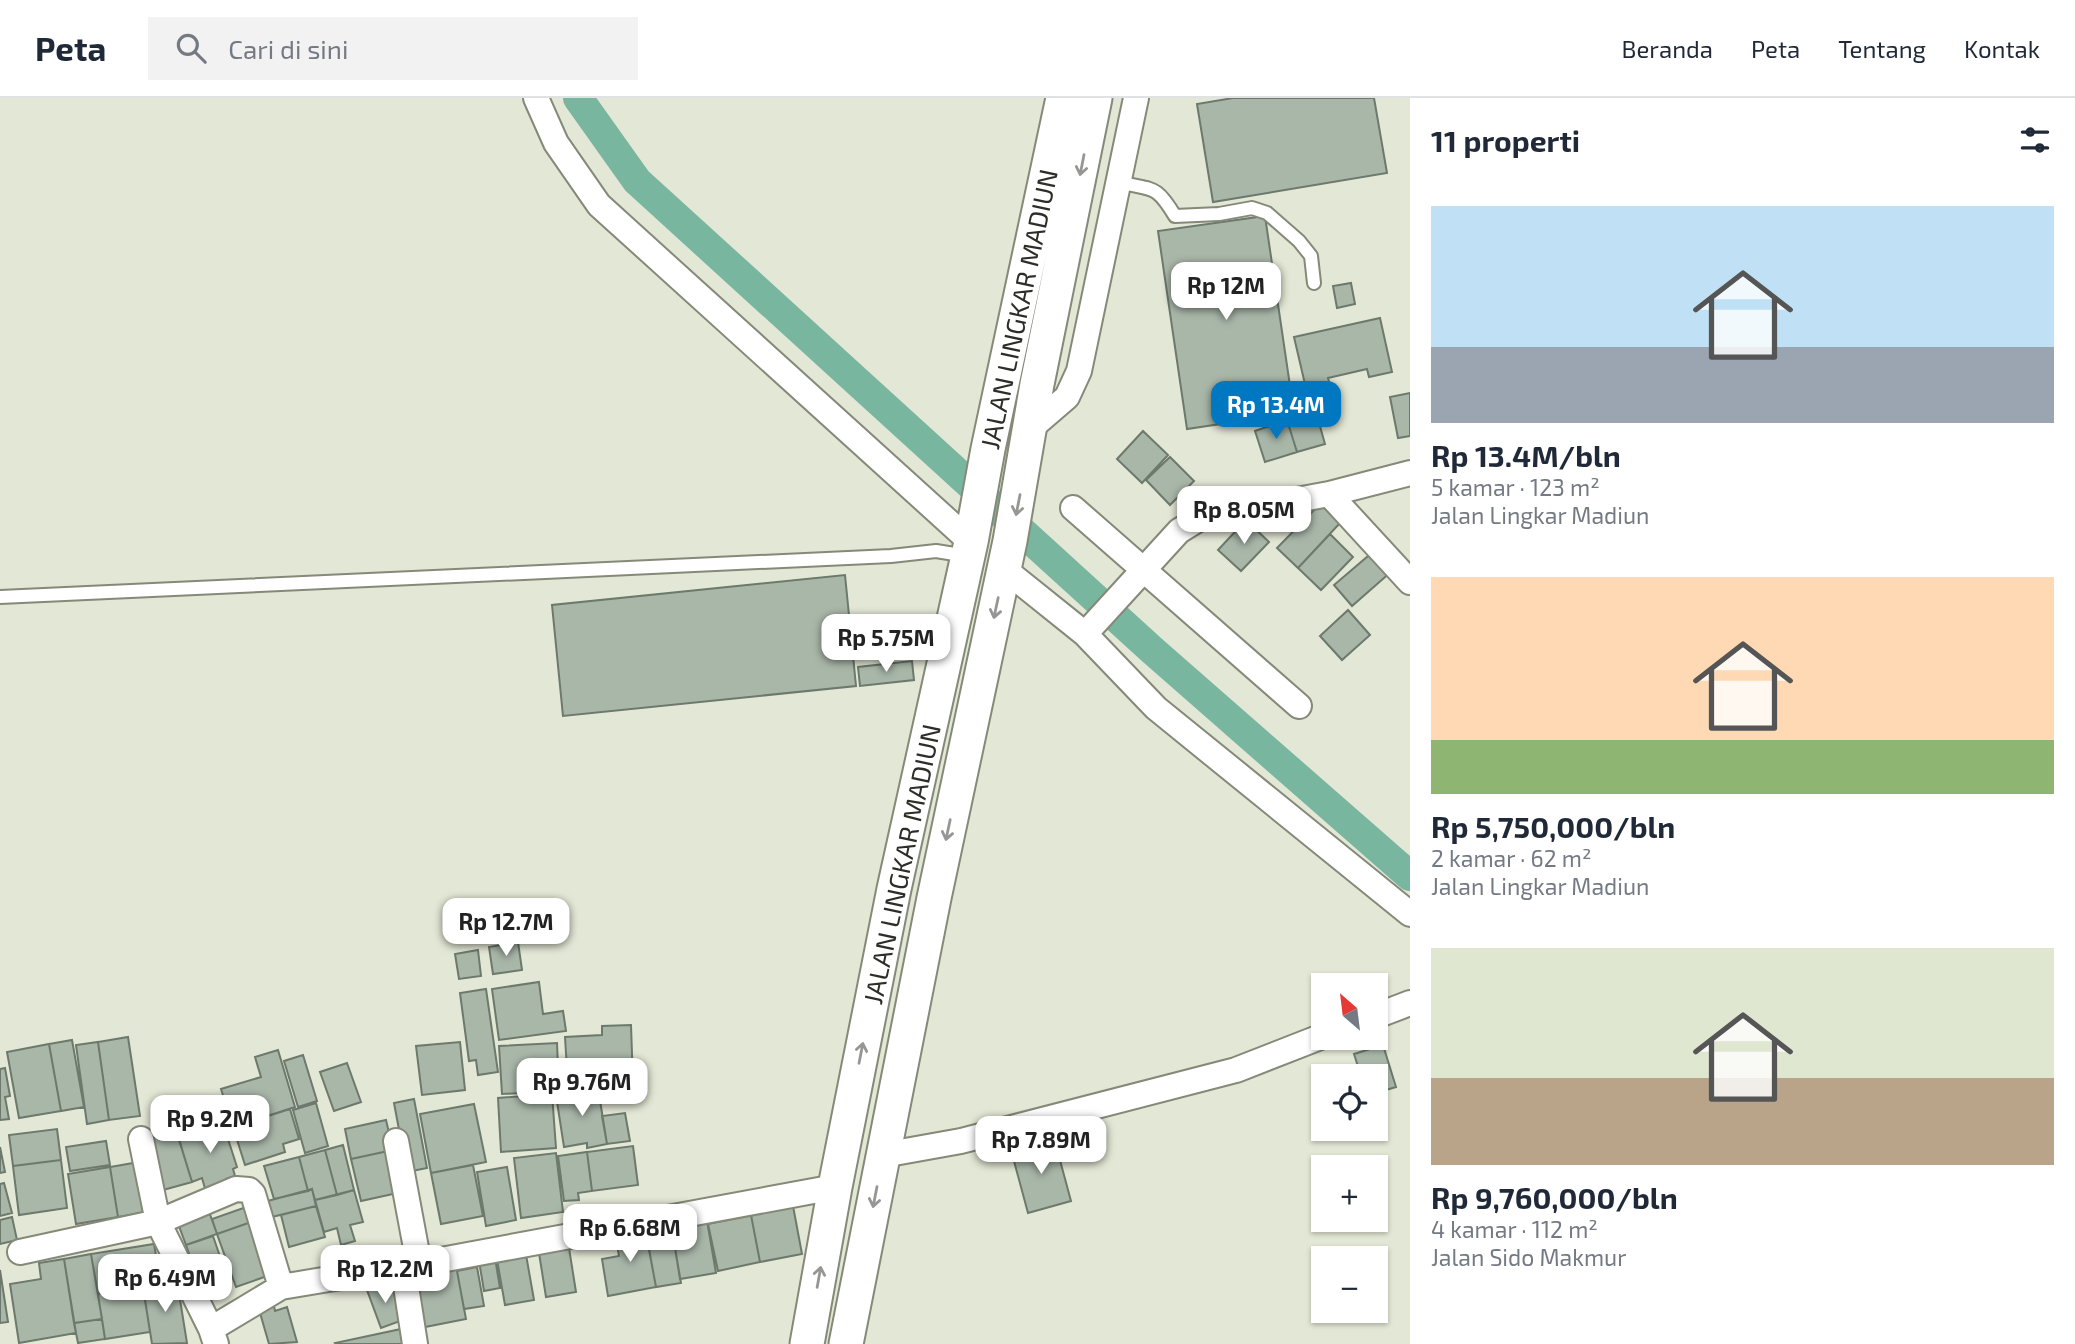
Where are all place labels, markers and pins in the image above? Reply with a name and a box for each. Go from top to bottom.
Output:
pin: Rp 12M [1169,262,1283,322]
pin: Rp 13.4M [1204,382,1348,441]
pin: Rp 8.05M [1172,486,1316,546]
pin: Rp 5.75M [814,614,958,674]
pin: Rp 12.7M [434,898,578,958]
pin: Rp 9.76M [510,1058,654,1118]
pin: Rp 9.2M [145,1096,275,1155]
pin: Rp 7.89M [969,1116,1113,1176]
pin: Rp 6.68M [558,1204,702,1264]
pin: Rp 12.2M [313,1246,457,1305]
pin: Rp 6.49M [93,1254,237,1314]

